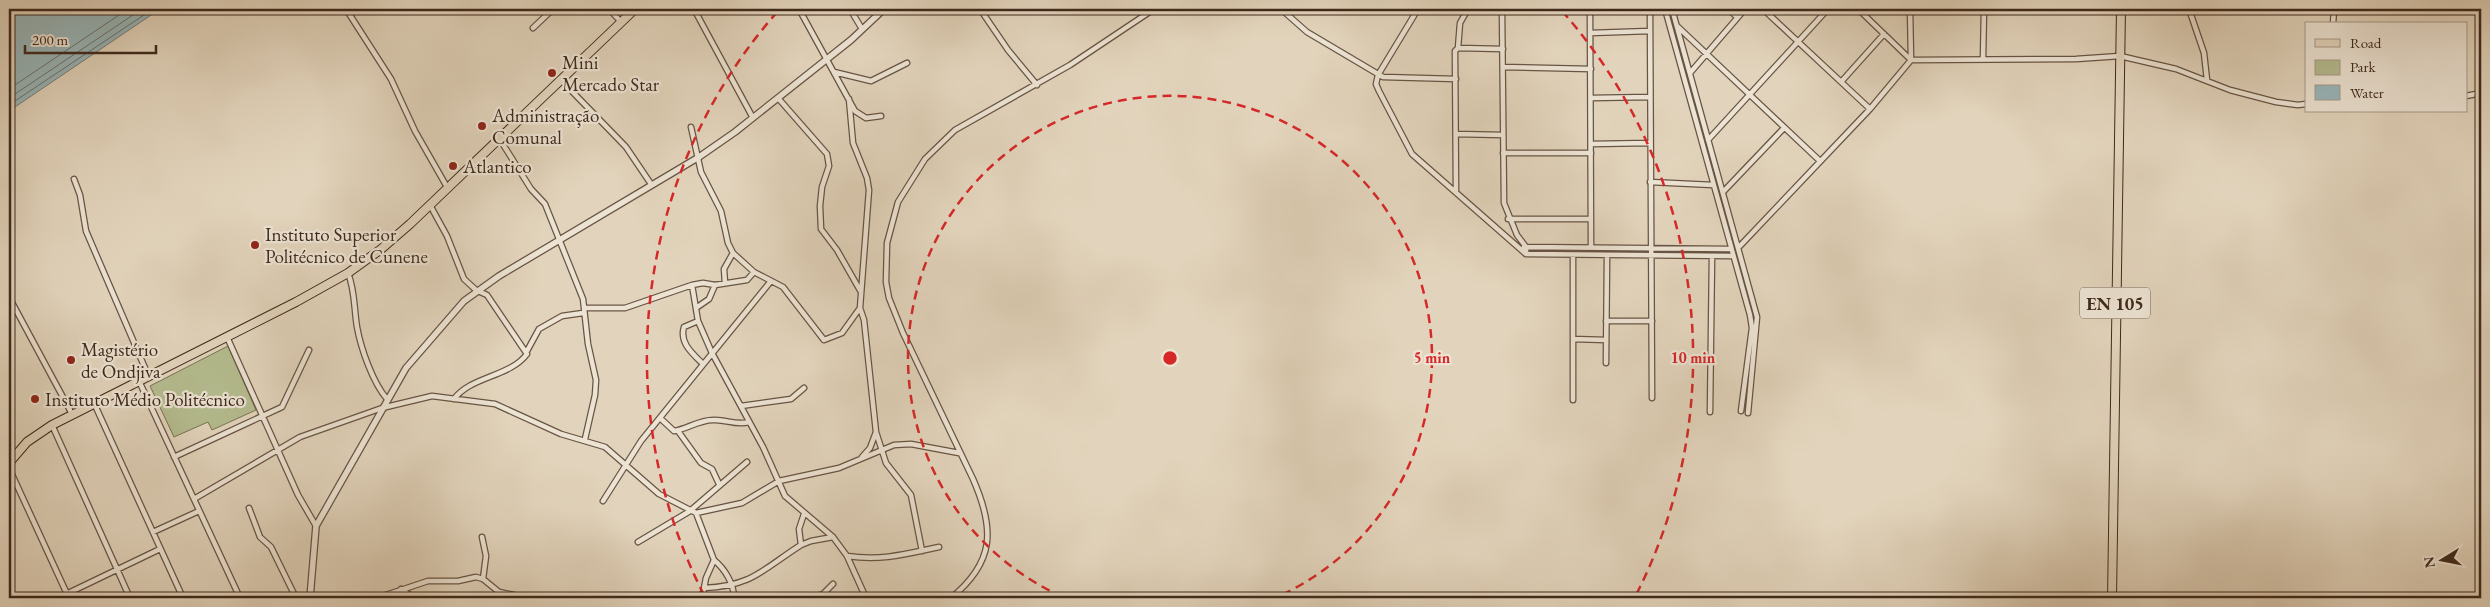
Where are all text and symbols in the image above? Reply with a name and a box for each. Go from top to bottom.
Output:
scale bar [25,22,156,54]
legend [2305,22,2468,112]
text: 200 m [32,30,69,49]
text: Road [2350,33,2382,52]
place label: Mini Mercado Star [562,50,660,97]
text: Park [2350,57,2377,76]
marker: Mini Mercado Star [546,67,558,79]
text: Water [2350,83,2384,102]
place label: Administração Comunal [491,103,599,150]
marker: Administração Comunal [476,120,488,132]
place label: Atlantico [462,154,532,179]
marker: Atlantico [447,160,459,172]
place label: Instituto Superior Politécnico de Cunene [265,222,428,269]
marker: Instituto Superior Politécnico de Cunene [249,239,261,251]
road number: EN 105 [2080,288,2150,318]
place label: Magistério de Ondjiva [81,337,161,384]
text: 5 min [1414,348,1451,367]
text: 10 min [1671,348,1716,367]
centre of rings [1161,349,1179,367]
marker: Magistério de Ondjiva [65,354,77,366]
place label: Instituto Médio Politécnico [45,387,245,412]
marker: Instituto Médio Politécnico [29,393,41,405]
north arrow [2418,534,2468,584]
text: N [2419,554,2439,569]

